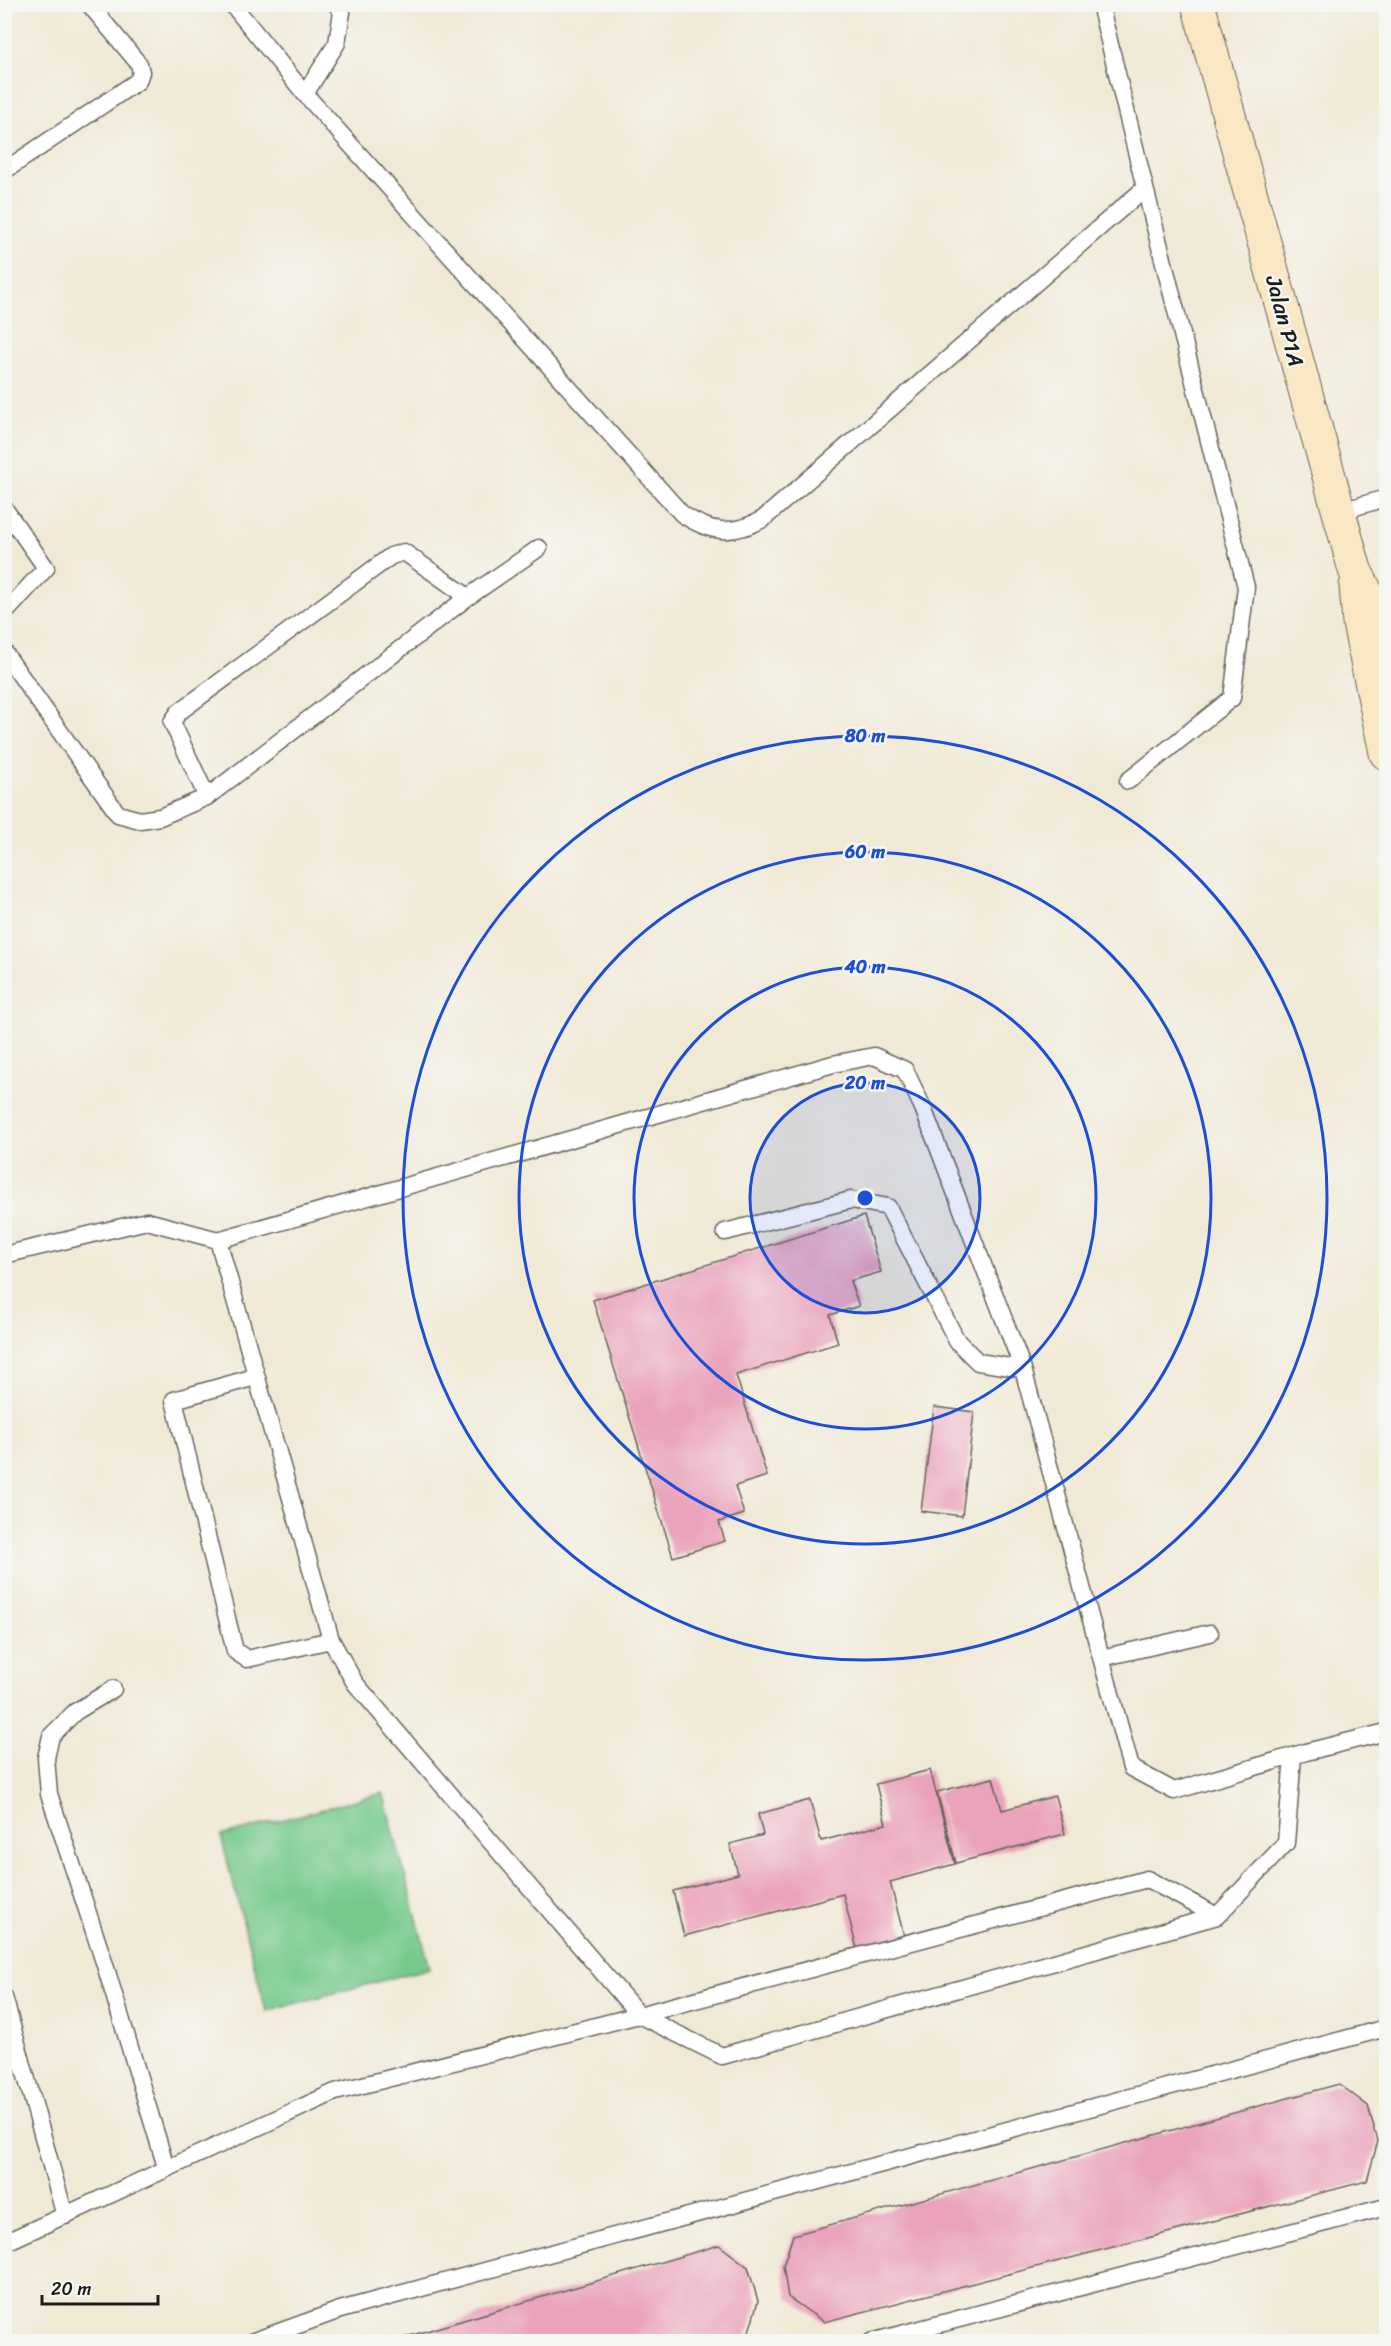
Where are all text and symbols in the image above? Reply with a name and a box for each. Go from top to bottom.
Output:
street label: Jalan P1A [1254,270,1316,371]
text: 80 m [844,720,886,752]
text: 60 m [844,836,885,868]
text: 40 m [843,951,886,983]
text: 20 m [844,1067,885,1099]
centre of rings [855,1188,875,1208]
scale bar [42,2268,158,2306]
text: 20 m [51,2273,91,2305]

